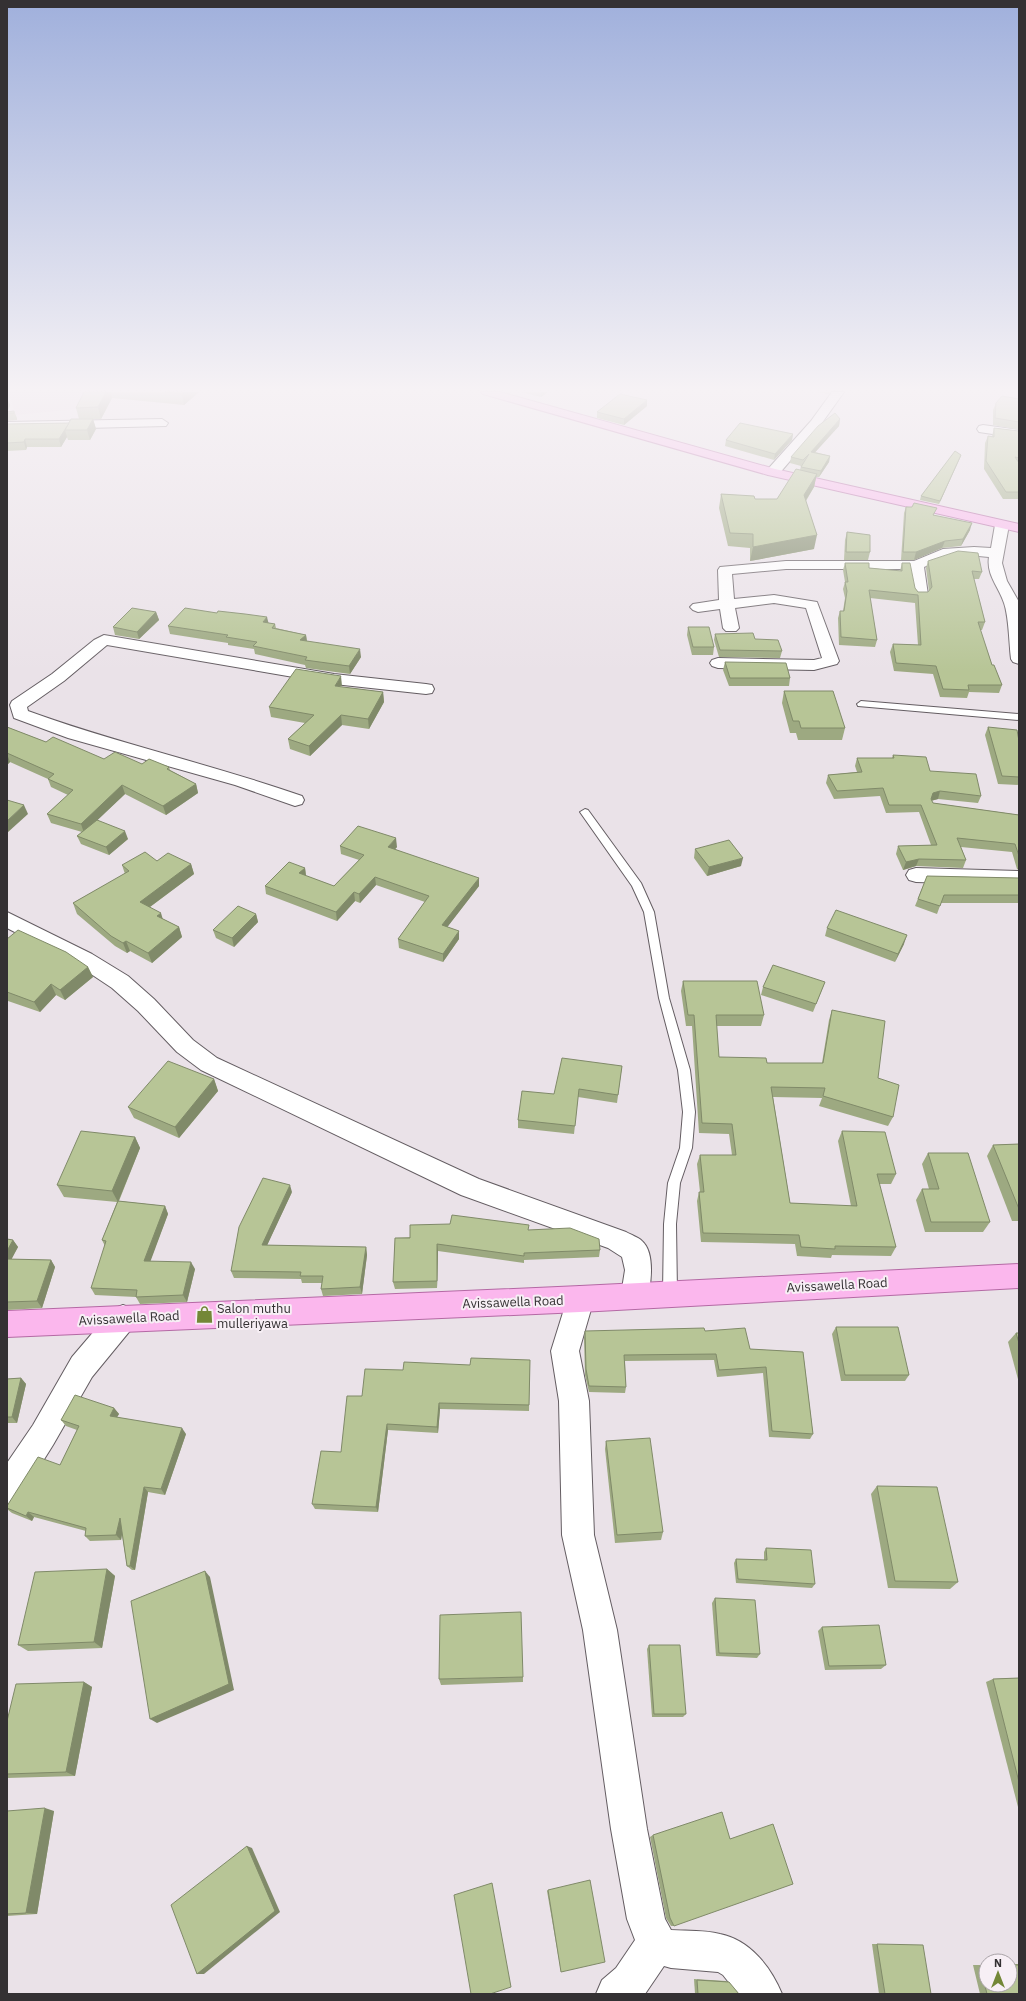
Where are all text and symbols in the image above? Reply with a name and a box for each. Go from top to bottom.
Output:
street label: Avissawella Road [786,1274,888,1296]
street label: Avissawella Road [462,1292,564,1312]
place label: Salon muthu mulleriyawa [217,1300,291,1332]
shop icon: Salon muthu mulleriyawa [194,1305,214,1325]
street label: Avissawella Road [78,1307,180,1329]
north arrow [978,1953,1018,1993]
text: N [994,1956,1002,1970]

